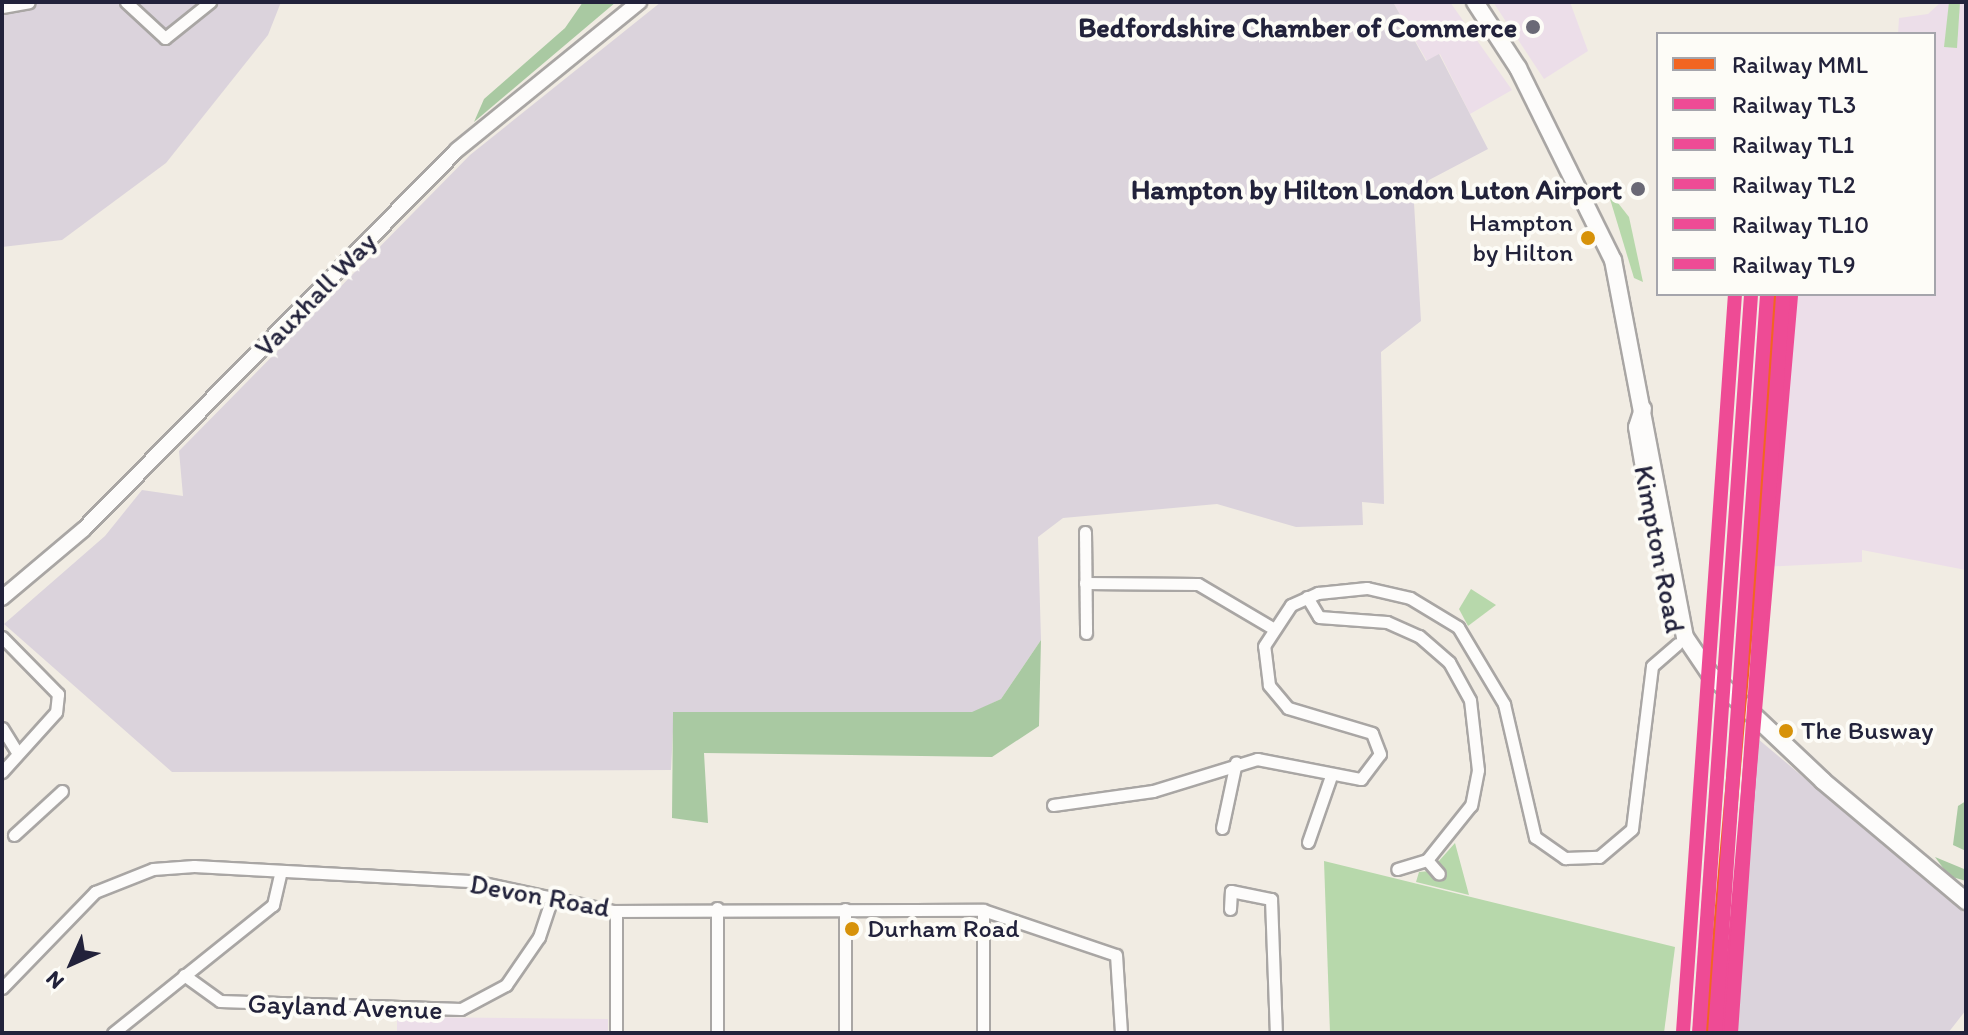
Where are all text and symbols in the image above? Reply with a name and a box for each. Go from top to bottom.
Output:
place label: Bedfordshire Chamber of Commerce [1077,10,1517,44]
marker: Bedfordshire Chamber of Commerce [1524,18,1542,36]
legend [1656,32,1936,296]
text: Railway MML [1732,50,1868,79]
text: Railway TL3 [1732,90,1856,119]
text: Railway TL1 [1732,130,1854,159]
text: Railway TL2 [1732,170,1856,199]
place label: Hampton by Hilton London Luton Airport [1132,172,1622,206]
marker: Hampton by Hilton London Luton Airport [1629,180,1647,198]
place label: Hampton by Hilton [1469,207,1573,268]
text: Railway TL10 [1732,210,1869,239]
street label: Vauxhall Way [247,225,383,363]
marker: Hampton by Hilton [1580,230,1596,246]
text: Railway TL9 [1732,250,1856,279]
street label: Kimpton Road [1627,463,1693,635]
place label: The Busway [1801,715,1933,747]
marker: The Busway [1778,723,1794,739]
street label: Devon Road [468,866,612,924]
place label: Durham Road [867,913,1019,945]
marker: Durham Road [844,921,860,937]
north arrow [32,923,112,1003]
text: N [40,966,69,995]
street label: Gayland Avenue [248,986,442,1026]

